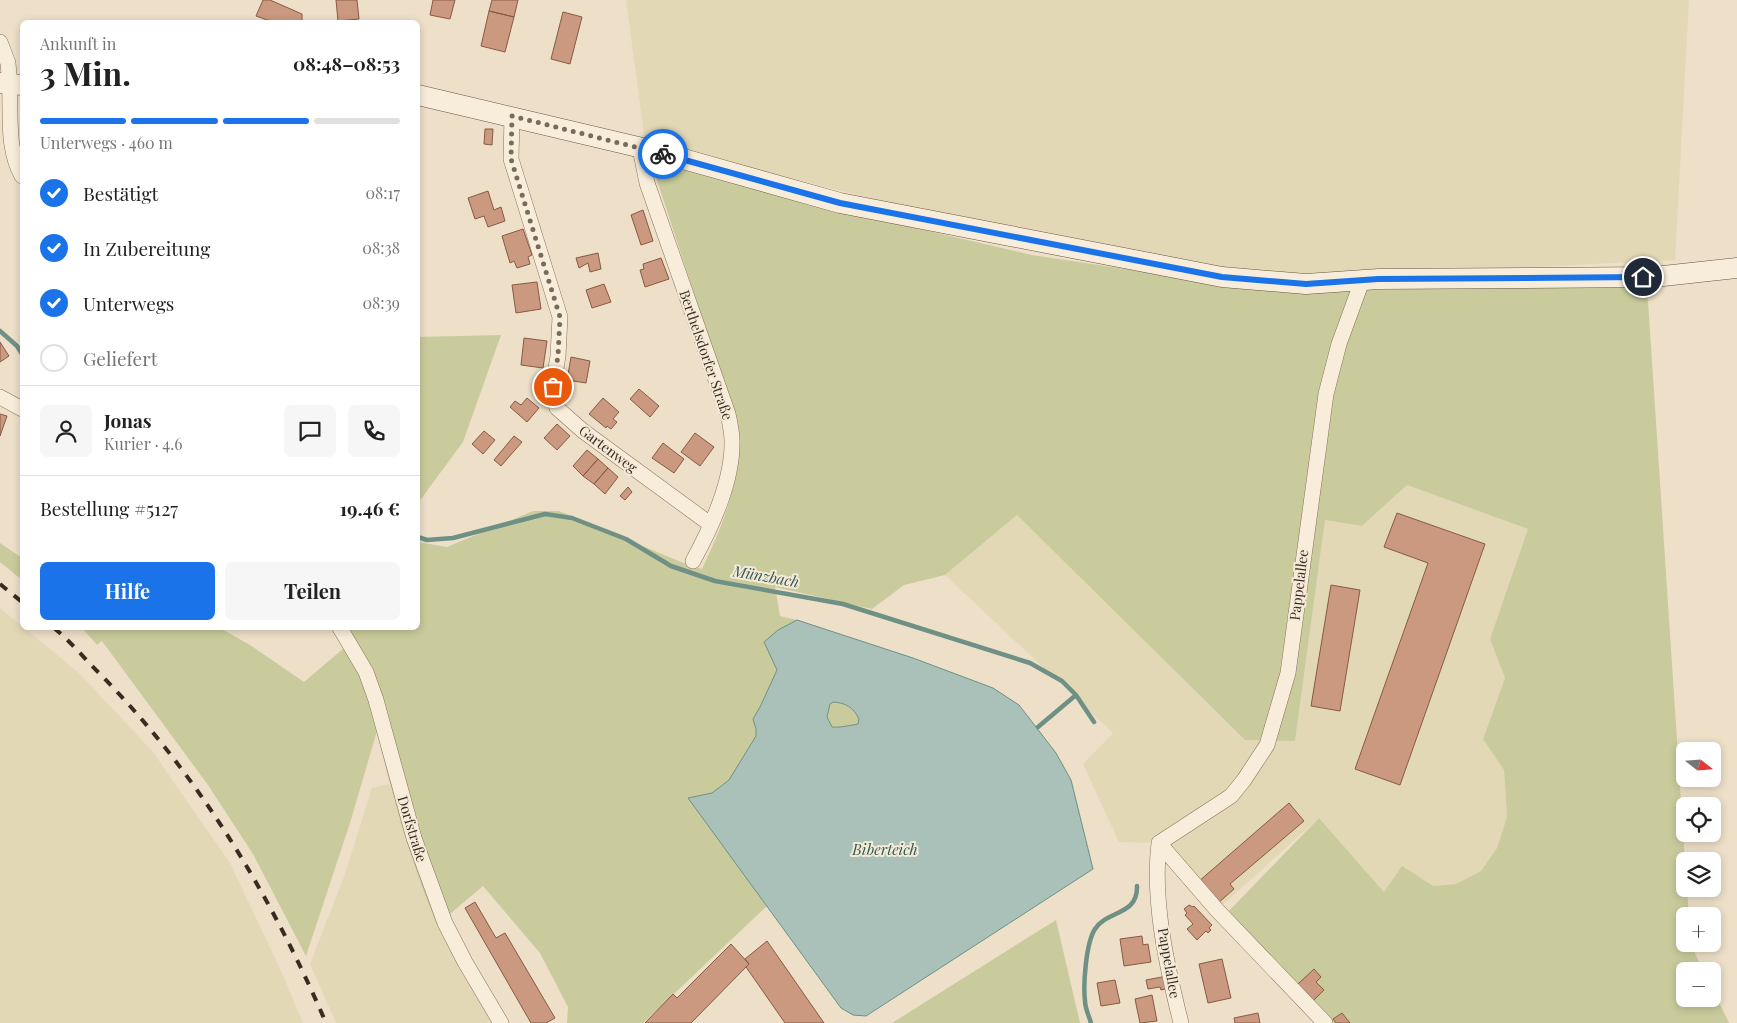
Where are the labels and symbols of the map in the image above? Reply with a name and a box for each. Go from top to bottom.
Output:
courier [638,129,688,179]
pin [1622,256,1664,298]
street label: Berthelsdorfer Straße [675,287,738,422]
pin [532,366,574,408]
street label: Gartenweg [575,420,642,477]
street label: Pappelallee [1285,548,1312,622]
water label: Münzbach [731,560,801,592]
north arrow [1676,742,1721,788]
street label: Dorfstraße [393,793,432,864]
water label: Biberteich [851,839,918,859]
street label: Pappelallee [1154,926,1185,1000]

